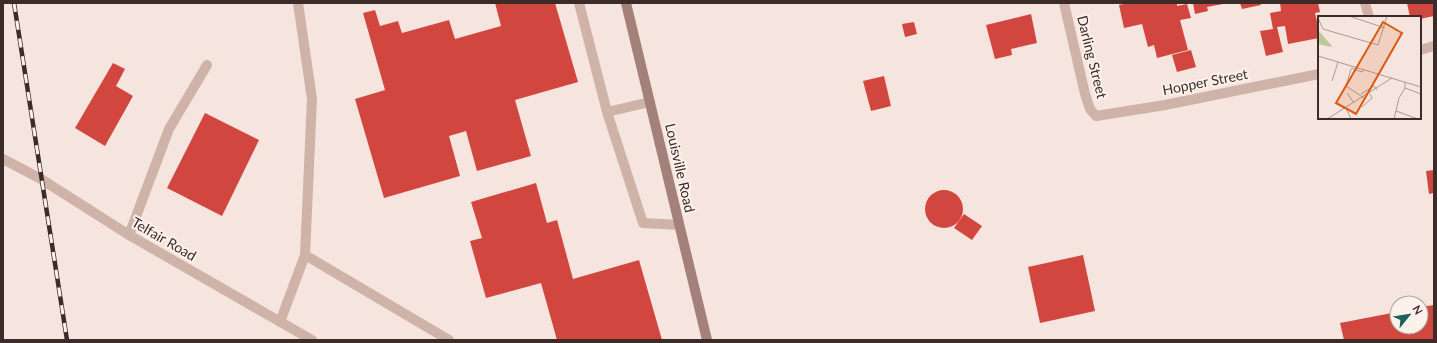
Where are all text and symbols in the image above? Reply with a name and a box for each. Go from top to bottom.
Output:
street label: Darling Street [1074,14,1111,100]
inset map [1318,16,1421,119]
street label: Hopper Street [1161,65,1249,98]
street label: Louisville Road [662,122,699,214]
street label: Telfair Road [129,213,200,264]
north arrow [1389,295,1429,335]
text: N [1410,303,1426,317]

